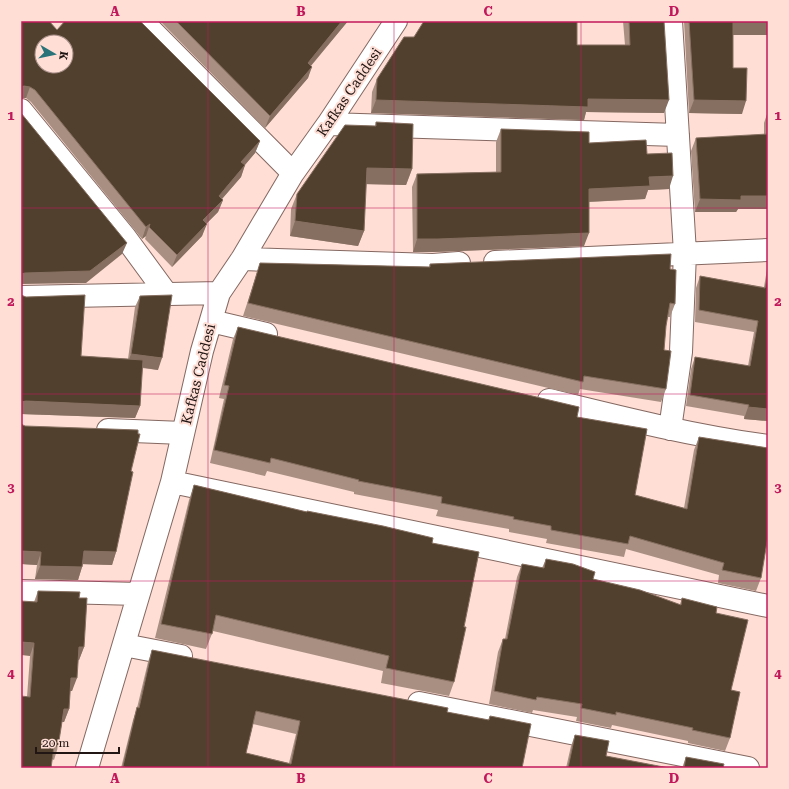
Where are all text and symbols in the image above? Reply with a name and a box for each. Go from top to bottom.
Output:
text: A [110,4,120,19]
text: B [296,4,306,19]
text: C [483,4,493,19]
text: D [669,4,679,19]
north arrow [34,34,74,74]
street label: Kafkas Caddesi [314,44,385,139]
text: K [56,50,70,61]
text: 1 [7,108,15,123]
text: 1 [774,108,782,123]
text: 2 [7,294,15,309]
text: 2 [774,294,782,309]
street label: Kafkas Caddesi [178,322,218,426]
text: 3 [7,480,15,495]
text: 3 [774,480,782,495]
text: 4 [7,666,15,681]
text: 4 [774,666,782,681]
scale bar [36,729,119,755]
text: 20 m [42,736,69,750]
text: A [110,771,120,786]
text: B [296,771,306,786]
text: C [483,771,493,786]
text: D [669,771,679,786]

